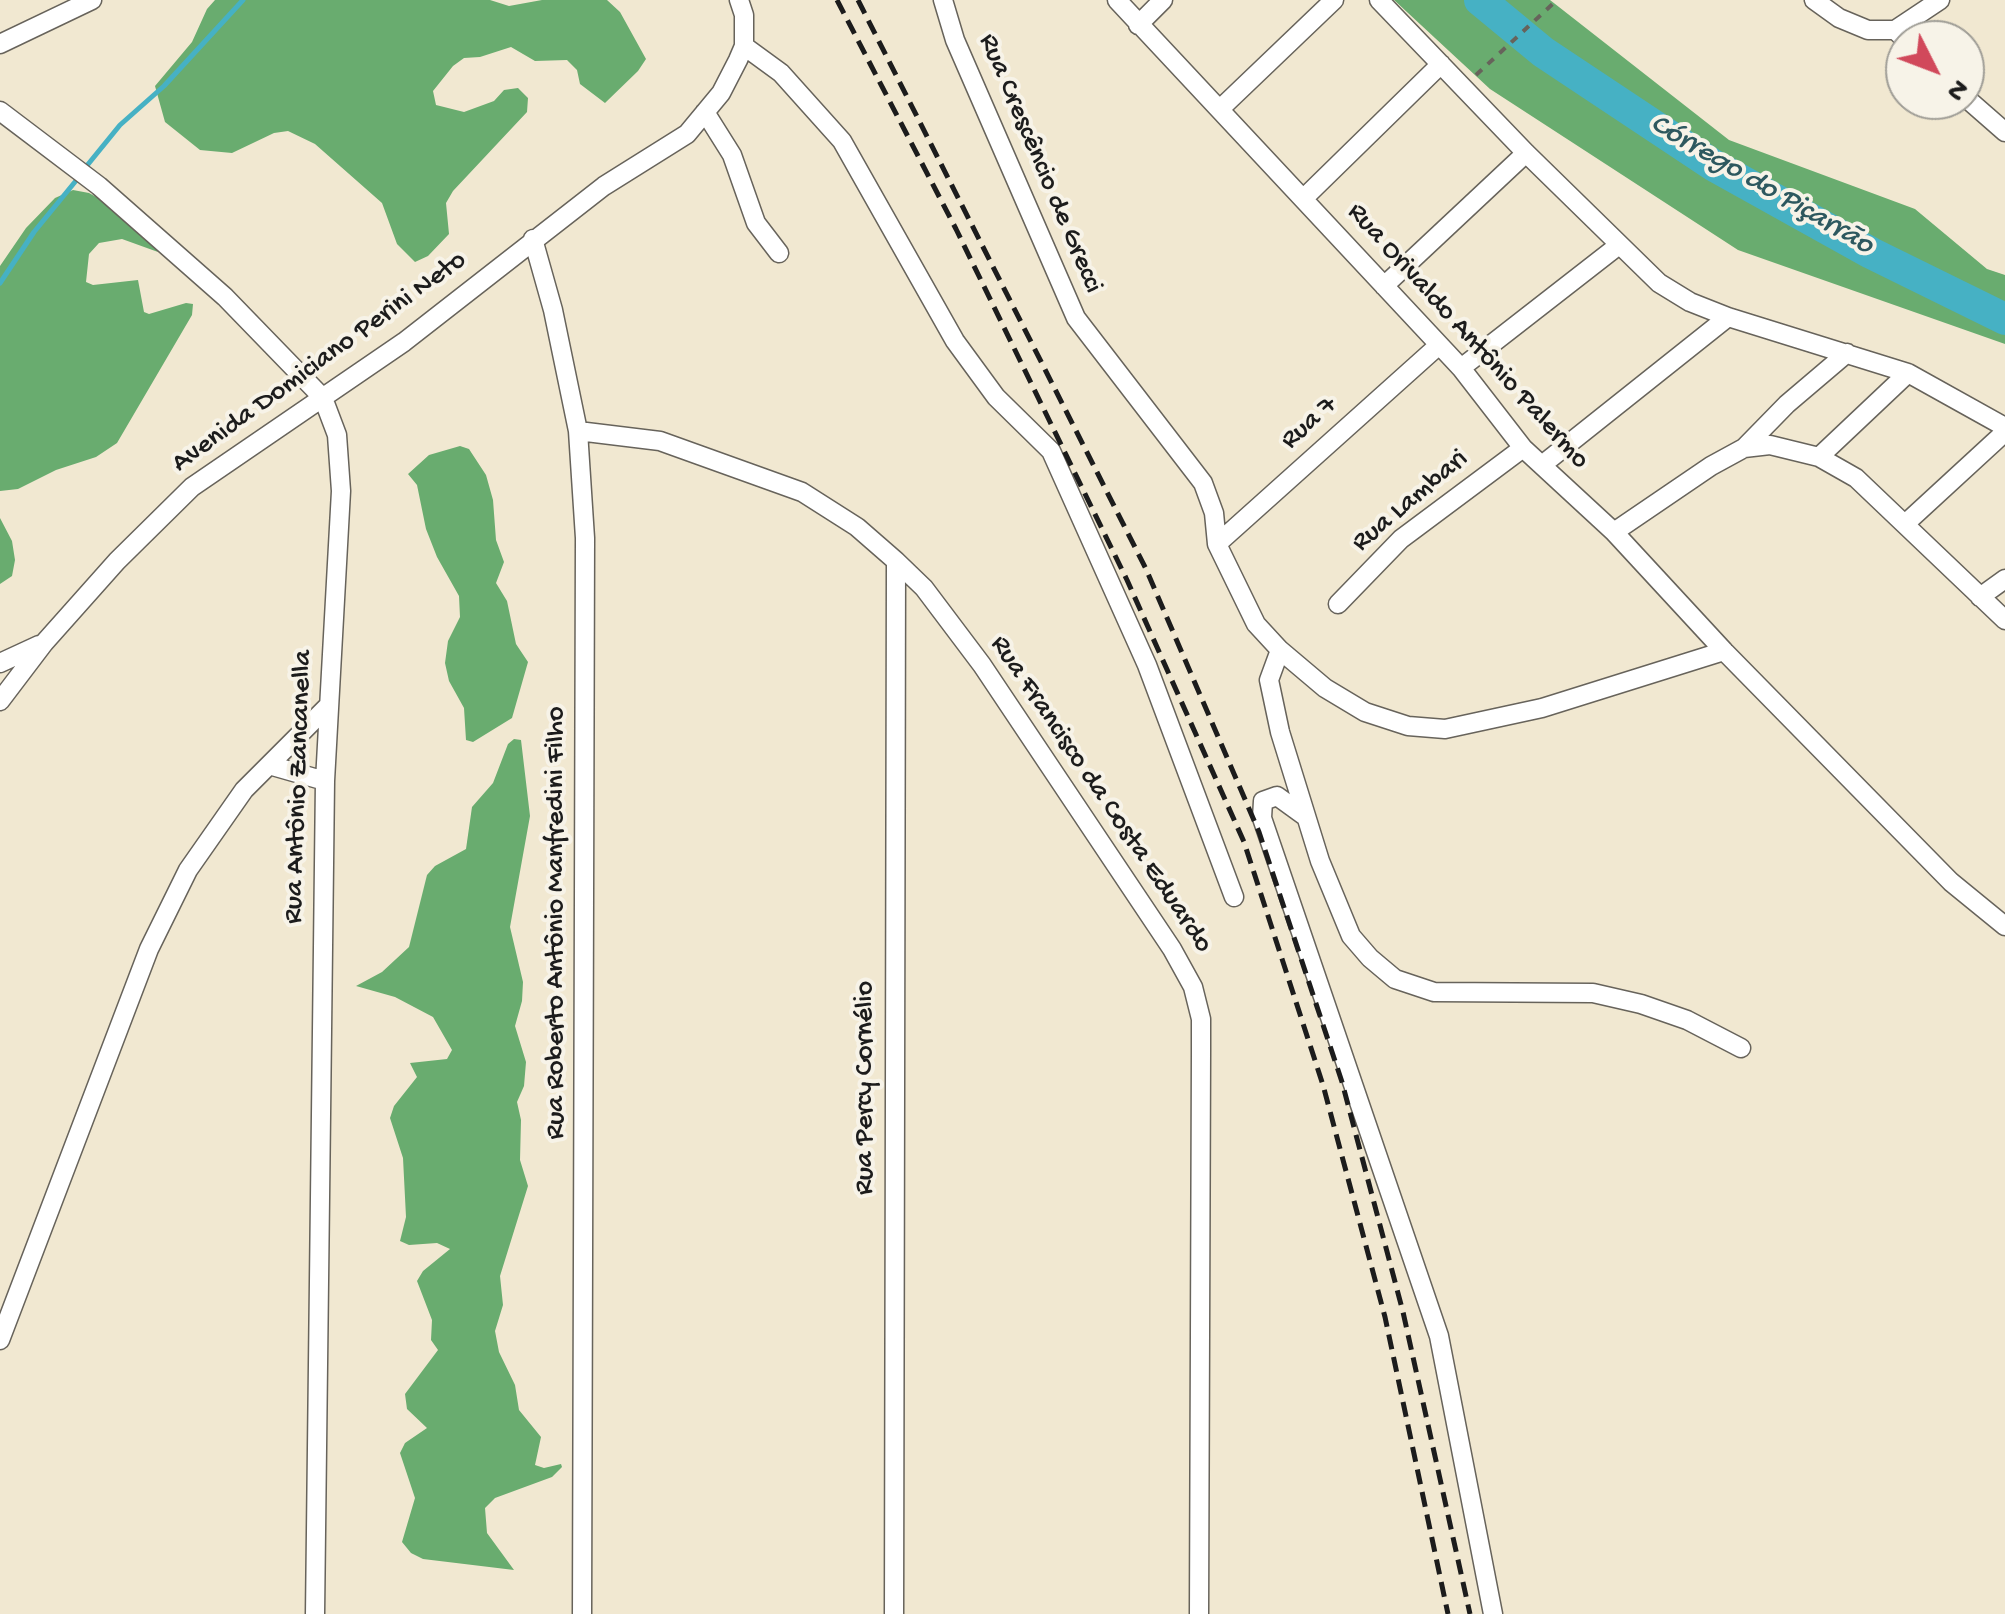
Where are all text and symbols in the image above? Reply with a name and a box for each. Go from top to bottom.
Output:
north arrow [1885,20,1985,120]
street label: Rua Crescêncio de Grecci [969,29,1109,299]
text: N [1938,71,1975,107]
water label: Córrego do Piçarrão [1643,107,1879,265]
street label: Rua Orivaldo Antônio Palermo [1339,197,1595,477]
street label: Avenida Domiciano Perini Neto [166,245,474,481]
street label: Rua 7 [1275,390,1345,458]
street label: Rua Lambari [1346,444,1476,560]
street label: Rua Francisco da Costa Eduardo [981,630,1219,960]
street label: Rua Antônio Zancanella [278,650,322,924]
street label: Rua Roberto Antônio Manfredini Filho [541,706,575,1140]
street label: Rua Percy Cornélio [850,981,884,1195]

